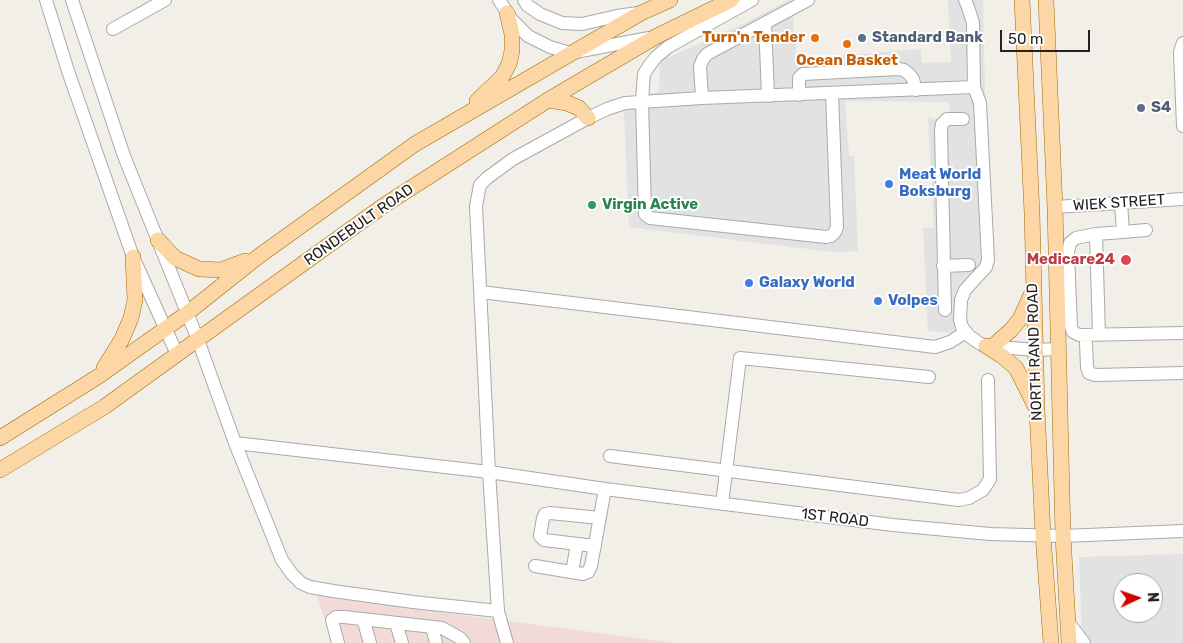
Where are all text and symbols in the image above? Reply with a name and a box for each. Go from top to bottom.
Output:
scale bar [1003,20,1093,52]
place label: Turn'n Tender [702,29,805,47]
place label: Standard Bank [872,29,983,47]
text: 50 m [1008,30,1043,48]
marker: Turn'n Tender [809,32,821,44]
marker: Standard Bank [856,32,868,44]
marker: Ocean Basket [841,38,853,50]
place label: Ocean Basket [796,52,898,70]
place label: S4 [1151,99,1171,117]
marker: S4 [1135,102,1147,114]
place label: Meat World Boksburg [899,166,981,201]
marker: Meat World Boksburg [883,178,895,190]
street label: RONDEBULT ROAD [301,180,417,270]
street label: WIEK STREET [1072,191,1166,215]
place label: Virgin Active [602,196,698,214]
marker: Virgin Active [586,199,598,211]
place label: Medicare24 [1027,251,1115,269]
marker: Medicare24 [1119,253,1133,267]
place label: Galaxy World [759,274,855,292]
marker: Galaxy World [743,277,755,289]
street label: NORTH RAND ROAD [1024,283,1046,421]
place label: Volpes [888,292,938,310]
marker: Volpes [872,295,884,307]
street label: 1ST ROAD [800,505,870,531]
north arrow [1113,573,1163,623]
text: N [1144,592,1161,603]

